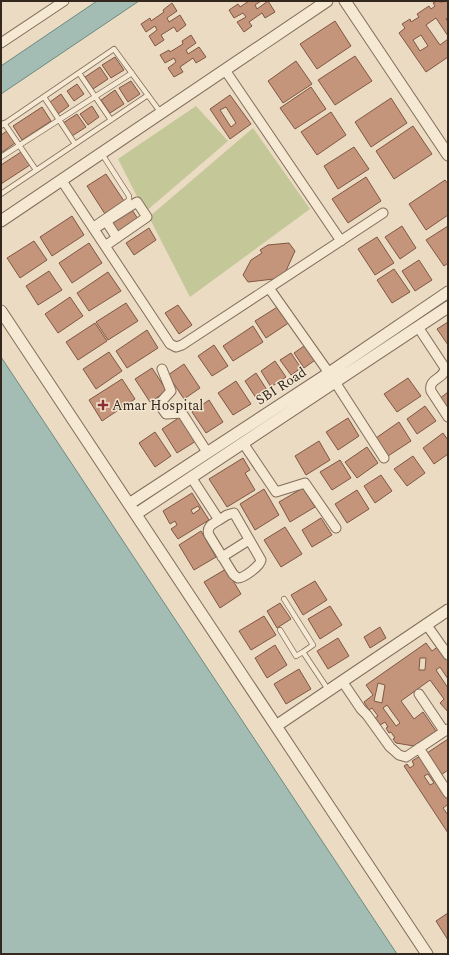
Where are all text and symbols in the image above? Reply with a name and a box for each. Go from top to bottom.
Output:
street label: SBI Road [251,362,311,410]
place label: Amar Hospital [112,395,204,416]
marker: Amar Hospital [97,399,109,411]

